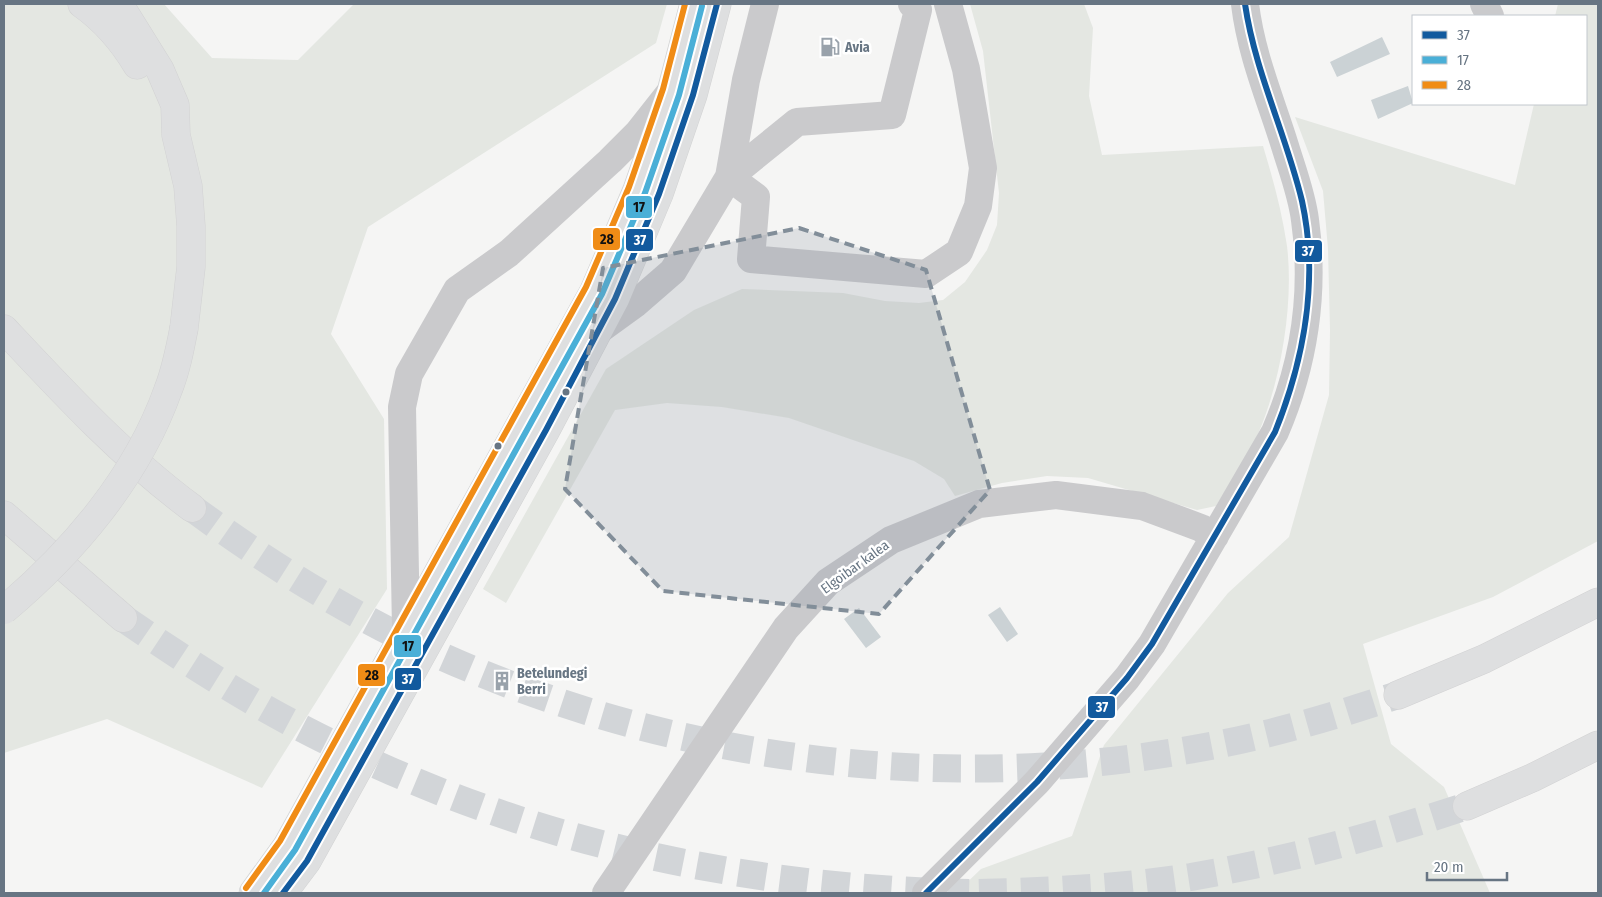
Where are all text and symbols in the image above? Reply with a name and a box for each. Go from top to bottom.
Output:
legend [1412,15,1587,105]
text: 37 [1457,26,1470,44]
fuel station icon: Avia [819,36,841,58]
place label: Avia [844,39,870,56]
text: 17 [1457,51,1469,69]
text: 28 [1457,76,1471,94]
line badge: 17 [625,195,653,219]
text: 17 [633,199,645,216]
line badge: 28 [592,227,621,251]
line badge: 37 [625,228,654,252]
text: 28 [599,231,615,248]
text: 37 [633,232,646,249]
line badge: 37 [1294,239,1323,263]
text: 37 [1301,243,1314,260]
unlabelled marker [561,387,571,397]
unlabelled marker [493,441,503,451]
street label: Elgoibar kalea [818,537,892,597]
line badge: 17 [393,634,422,658]
text: 17 [402,638,414,655]
line badge: 28 [357,663,386,687]
place label: Betelundegi Berri [517,665,588,698]
text: 28 [364,667,380,684]
line badge: 37 [394,667,422,691]
building icon: Betelundegi Berri [491,670,513,692]
text: 37 [401,671,414,688]
line badge: 37 [1087,695,1116,719]
text: 37 [1095,699,1108,716]
scale bar [1427,850,1507,882]
text: 20 m [1434,858,1464,876]

